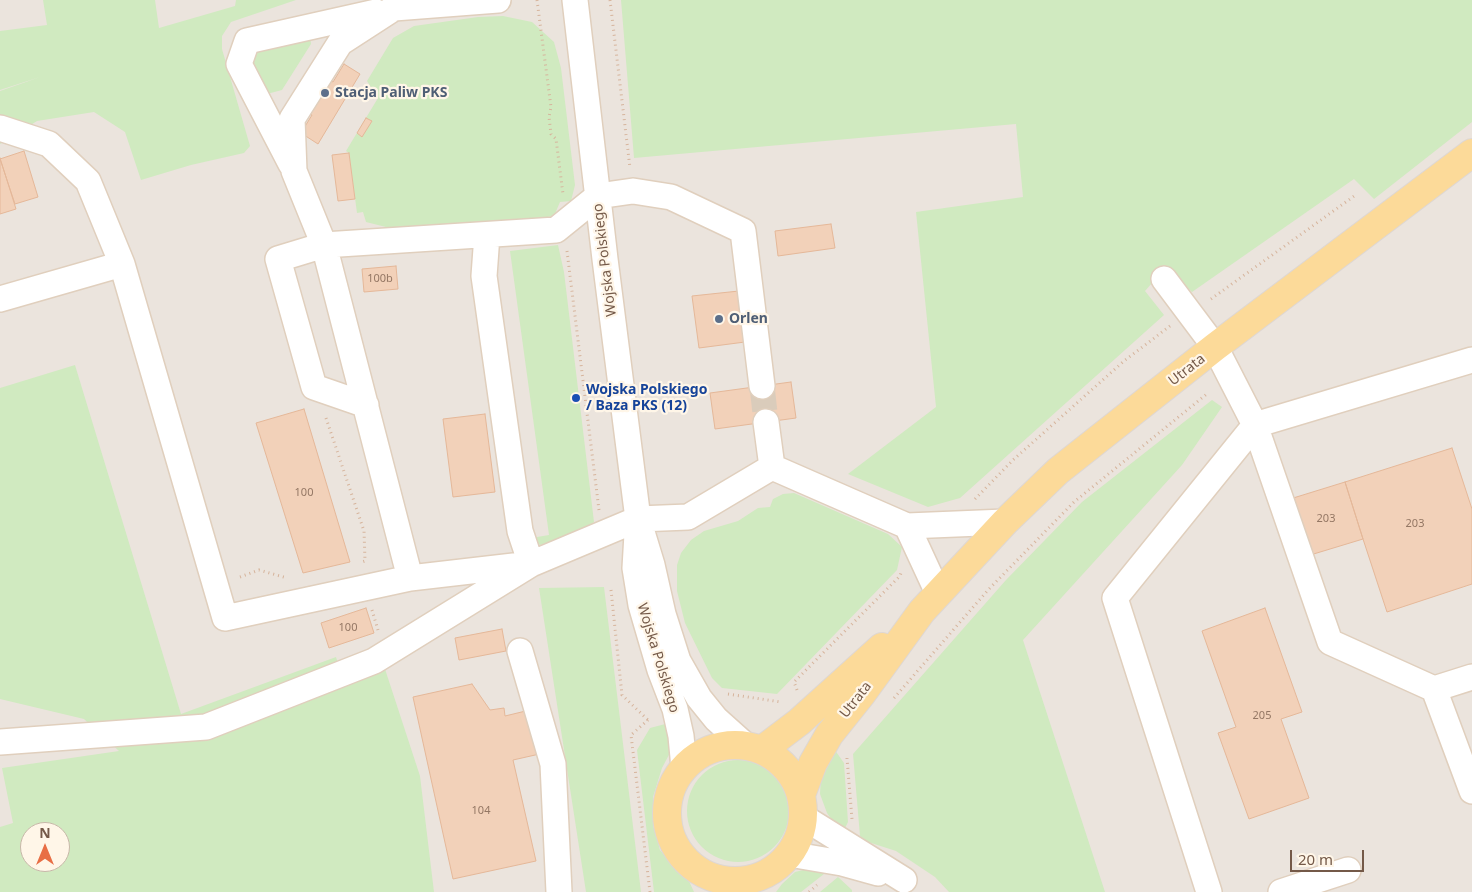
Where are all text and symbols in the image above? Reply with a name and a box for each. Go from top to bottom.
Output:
place label: Stacja Paliw PKS [335,85,447,101]
marker: Stacja Paliw PKS [319,87,331,99]
street label: Wojska Polskiego [590,202,620,318]
house number: 100b [367,272,393,286]
place label: Orlen [729,311,768,327]
marker: Orlen [713,313,725,325]
street label: Utrata [1165,351,1209,389]
place label: Wojska Polskiego / Baza PKS (12) [586,382,707,414]
marker: Wojska Polskiego / Baza PKS (12) [570,392,582,404]
house number: 100 [295,486,313,500]
house number: 203 [1317,512,1335,526]
house number: 203 [1406,517,1424,531]
street label: Wojska Polskiego [633,601,683,715]
house number: 100 [339,621,357,635]
street label: Utrata [837,678,875,722]
house number: 205 [1253,709,1271,723]
house number: 104 [472,804,490,818]
north arrow [20,822,70,872]
text: N [39,823,51,842]
scale bar [1292,840,1366,872]
text: 20 m [1298,849,1333,869]

